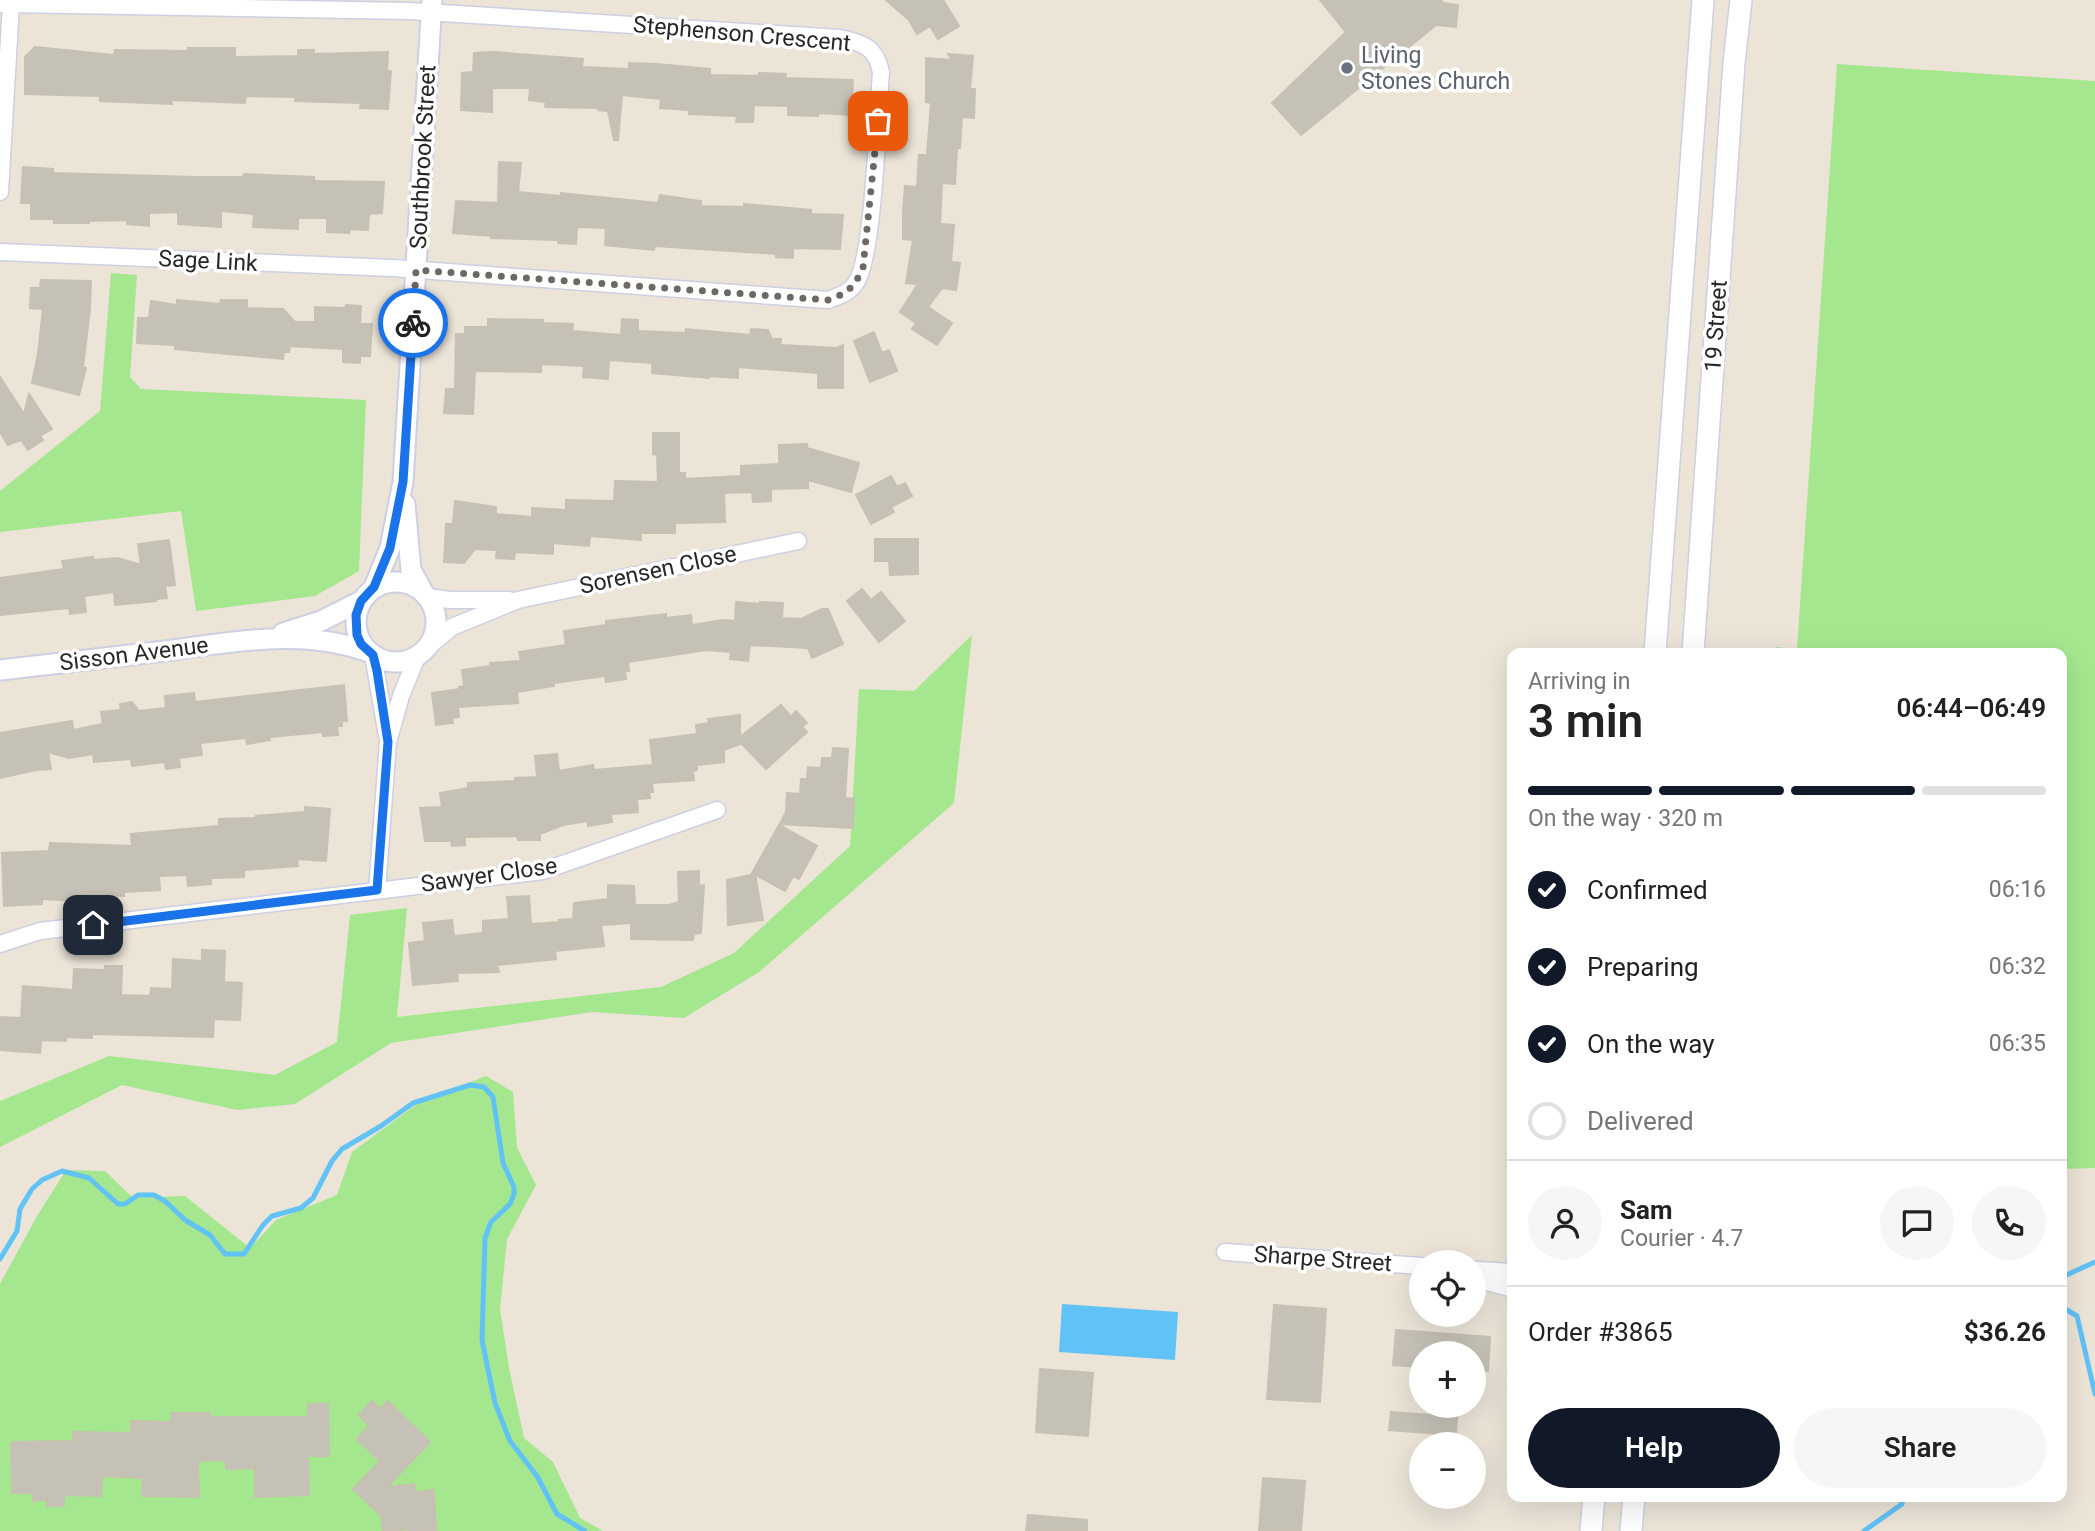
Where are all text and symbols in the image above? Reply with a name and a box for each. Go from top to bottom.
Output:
street label: Stephenson Crescent [632,11,852,57]
place label: Living Stones Church [1361,42,1510,95]
marker: Living Stones Church [1339,60,1355,76]
street label: Southbrook Street [405,64,441,250]
pin [848,91,908,151]
icon: bag [859,102,897,140]
street label: Sage Link [158,245,259,277]
street label: 19 Street [1699,279,1733,373]
courier [378,288,448,358]
icon: bike [394,304,432,342]
street label: Sorensen Close [577,540,739,600]
street label: Sisson Avenue [58,631,210,677]
text: Arriving in [1528,668,1631,695]
text: 06:44–06:49 [1896,693,2046,723]
text: 3 min [1528,694,1643,748]
text: On the way · 320 m [1528,805,1723,832]
street label: Sawyer Close [419,852,559,898]
icon: check [1528,871,1566,909]
text: Confirmed [1587,875,1708,905]
text: 06:16 [1989,876,2046,903]
pin [63,895,123,955]
icon: home [74,906,112,944]
icon: check [1528,948,1566,986]
text: Preparing [1587,952,1699,982]
text: 06:32 [1989,953,2046,980]
icon: check [1528,1025,1566,1063]
text: On the way [1587,1029,1715,1059]
text: 06:35 [1989,1030,2046,1057]
text: Delivered [1587,1106,1694,1136]
button: person [1528,1186,1602,1260]
button: chat [1880,1186,1954,1260]
button: phone [1972,1186,2046,1260]
text: Sam [1620,1195,1672,1225]
text: Courier · 4.7 [1620,1225,1743,1252]
street label: Sharpe Street [1253,1241,1393,1277]
map controls [1409,1250,1486,1509]
button: locate [1409,1250,1486,1327]
text: Order #3865 [1528,1317,1673,1347]
text: $36.26 [1964,1317,2046,1347]
button: + [1409,1341,1486,1418]
button: Help [1528,1408,1780,1488]
button: Share [1794,1408,2046,1488]
button: − [1409,1432,1486,1509]

